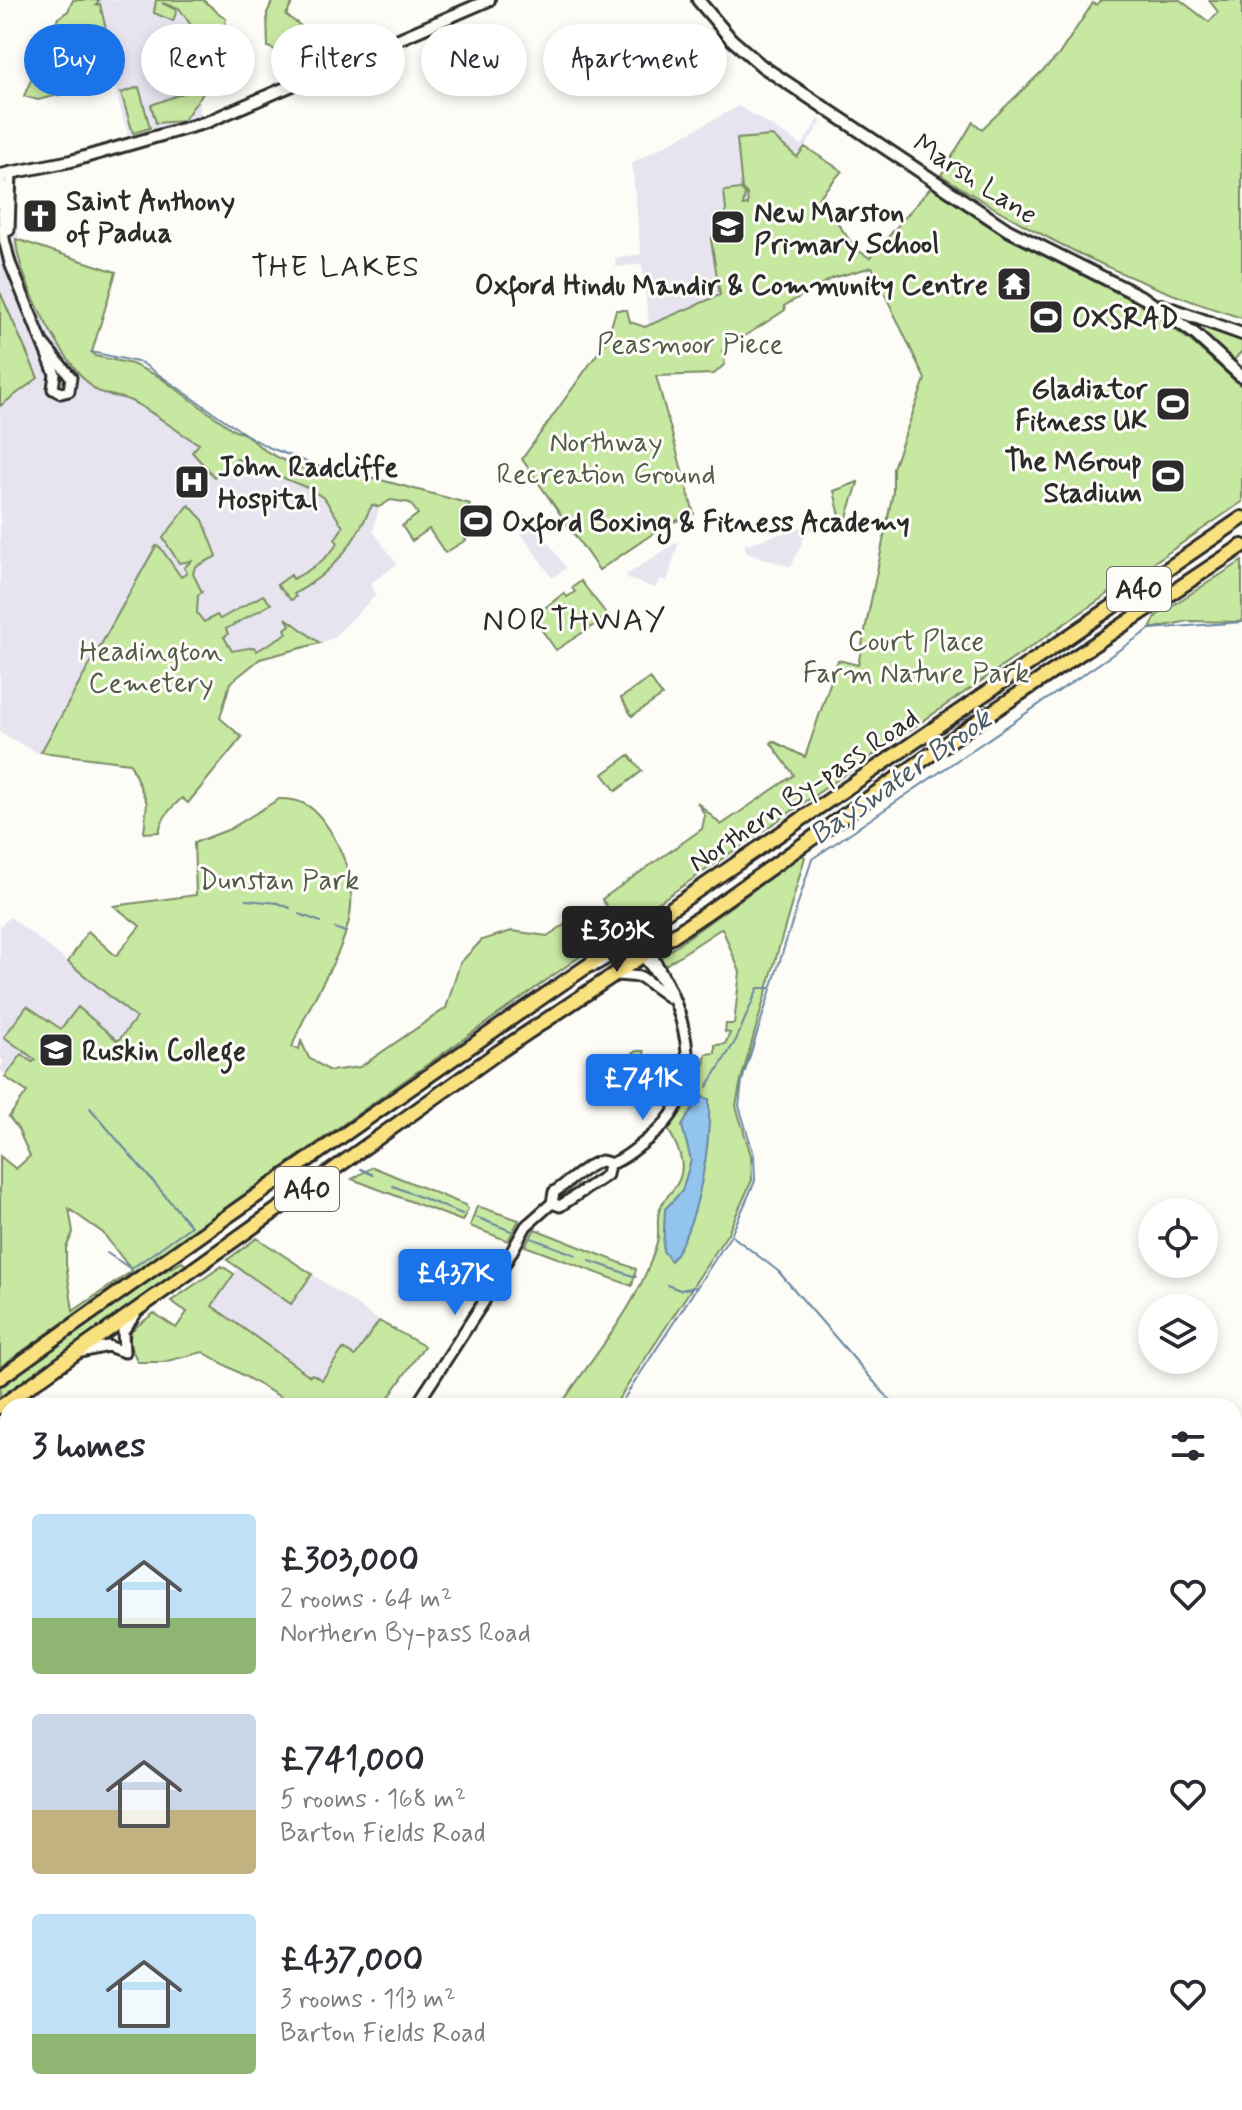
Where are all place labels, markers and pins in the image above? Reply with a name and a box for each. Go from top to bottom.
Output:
place label: Saint Anthony of Padua [66,184,235,253]
place label: New Marston Primary School [754,195,939,264]
church icon: Saint Anthony of Padua [21,197,59,235]
school or university icon: New Marston Primary School [709,208,747,246]
temple icon: Oxford Hindu Mandir & Community Centre [995,265,1033,303]
place label: Oxford Hindu Mandir & Community Centre [475,268,988,308]
sports icon: OXSRAD [1027,298,1065,336]
place label: OXSRAD [1072,301,1179,338]
place label: Gladiator Fitness UK [1015,372,1148,441]
sports icon: Gladiator Fitness UK [1154,385,1192,423]
place label: The MGroup Stadium [1004,444,1142,513]
place label: John Radcliffe Hospital [218,450,398,519]
sports icon: The MGroup Stadium [1149,457,1187,495]
hospital icon: John Radcliffe Hospital [173,463,211,501]
sports icon: Oxford Boxing & Fitness Academy [457,502,495,540]
place label: Oxford Boxing & Fitness Academy [502,505,910,545]
pin: £303K [561,906,673,974]
school or university icon: Ruskin College [37,1031,75,1069]
place label: Ruskin College [82,1034,246,1074]
pin: £741K [587,1054,699,1122]
pin: £437K [399,1249,511,1317]

